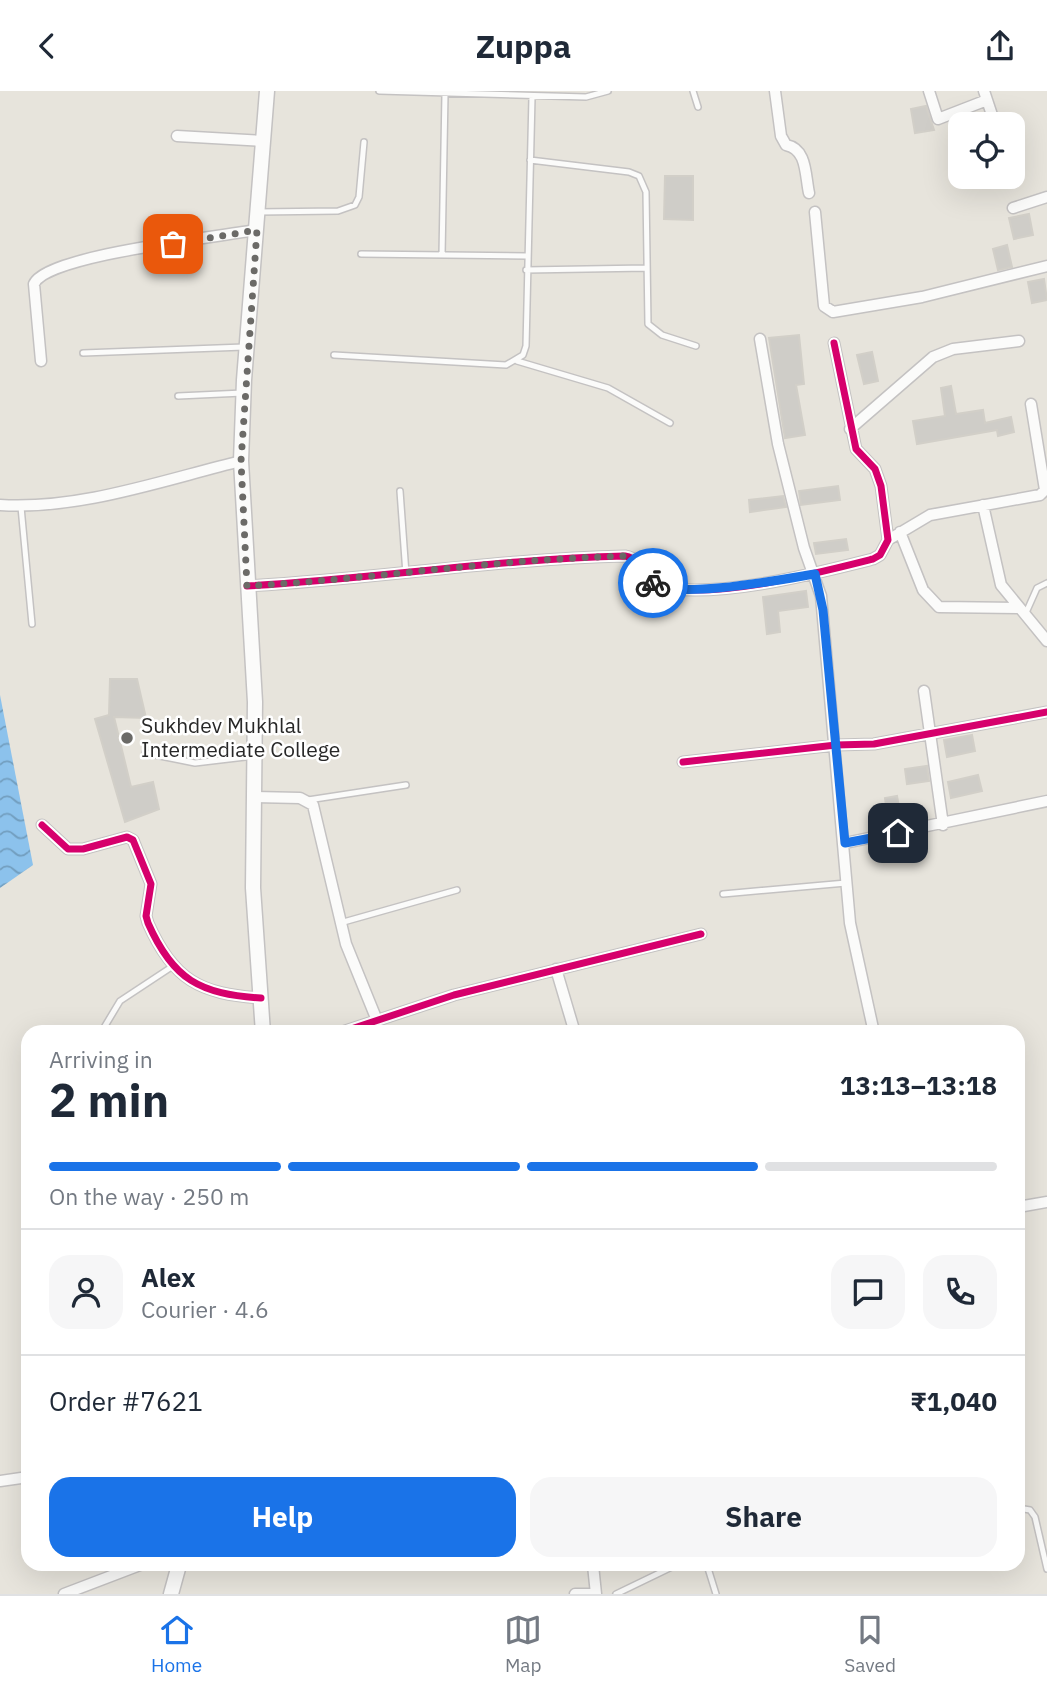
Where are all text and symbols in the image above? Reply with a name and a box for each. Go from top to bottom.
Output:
text: Zuppa [476,25,571,67]
icon: back [28,27,66,65]
icon: share [981,27,1019,65]
map controls [948,112,1025,189]
button: locate [948,112,1025,189]
pin [143,214,203,274]
icon: bag [154,225,192,263]
courier [618,548,688,618]
icon: bike [634,564,672,602]
place label: Sukhdev Mukhlal Intermediate College [141,711,340,763]
marker: Sukhdev Mukhlal Intermediate College [119,730,135,746]
pin [868,803,928,863]
icon: home [879,814,917,852]
text: Arriving in [49,1044,153,1074]
text: 13:13–13:18 [840,1068,997,1102]
text: 2 min [49,1070,169,1130]
text: On the way · 250 m [49,1181,249,1211]
button: person [49,1255,123,1329]
button: chat [831,1255,905,1329]
button: phone [923,1255,997,1329]
text: Alex [141,1260,195,1294]
text: Courier · 4.6 [141,1294,269,1324]
text: Order #7621 [49,1384,203,1418]
text: ₹1,040 [910,1384,997,1418]
button: Help [49,1477,516,1557]
button: Share [530,1477,997,1557]
tab: Home [151,1611,202,1677]
tab: Map [504,1611,542,1677]
tab: Saved [844,1611,896,1677]

